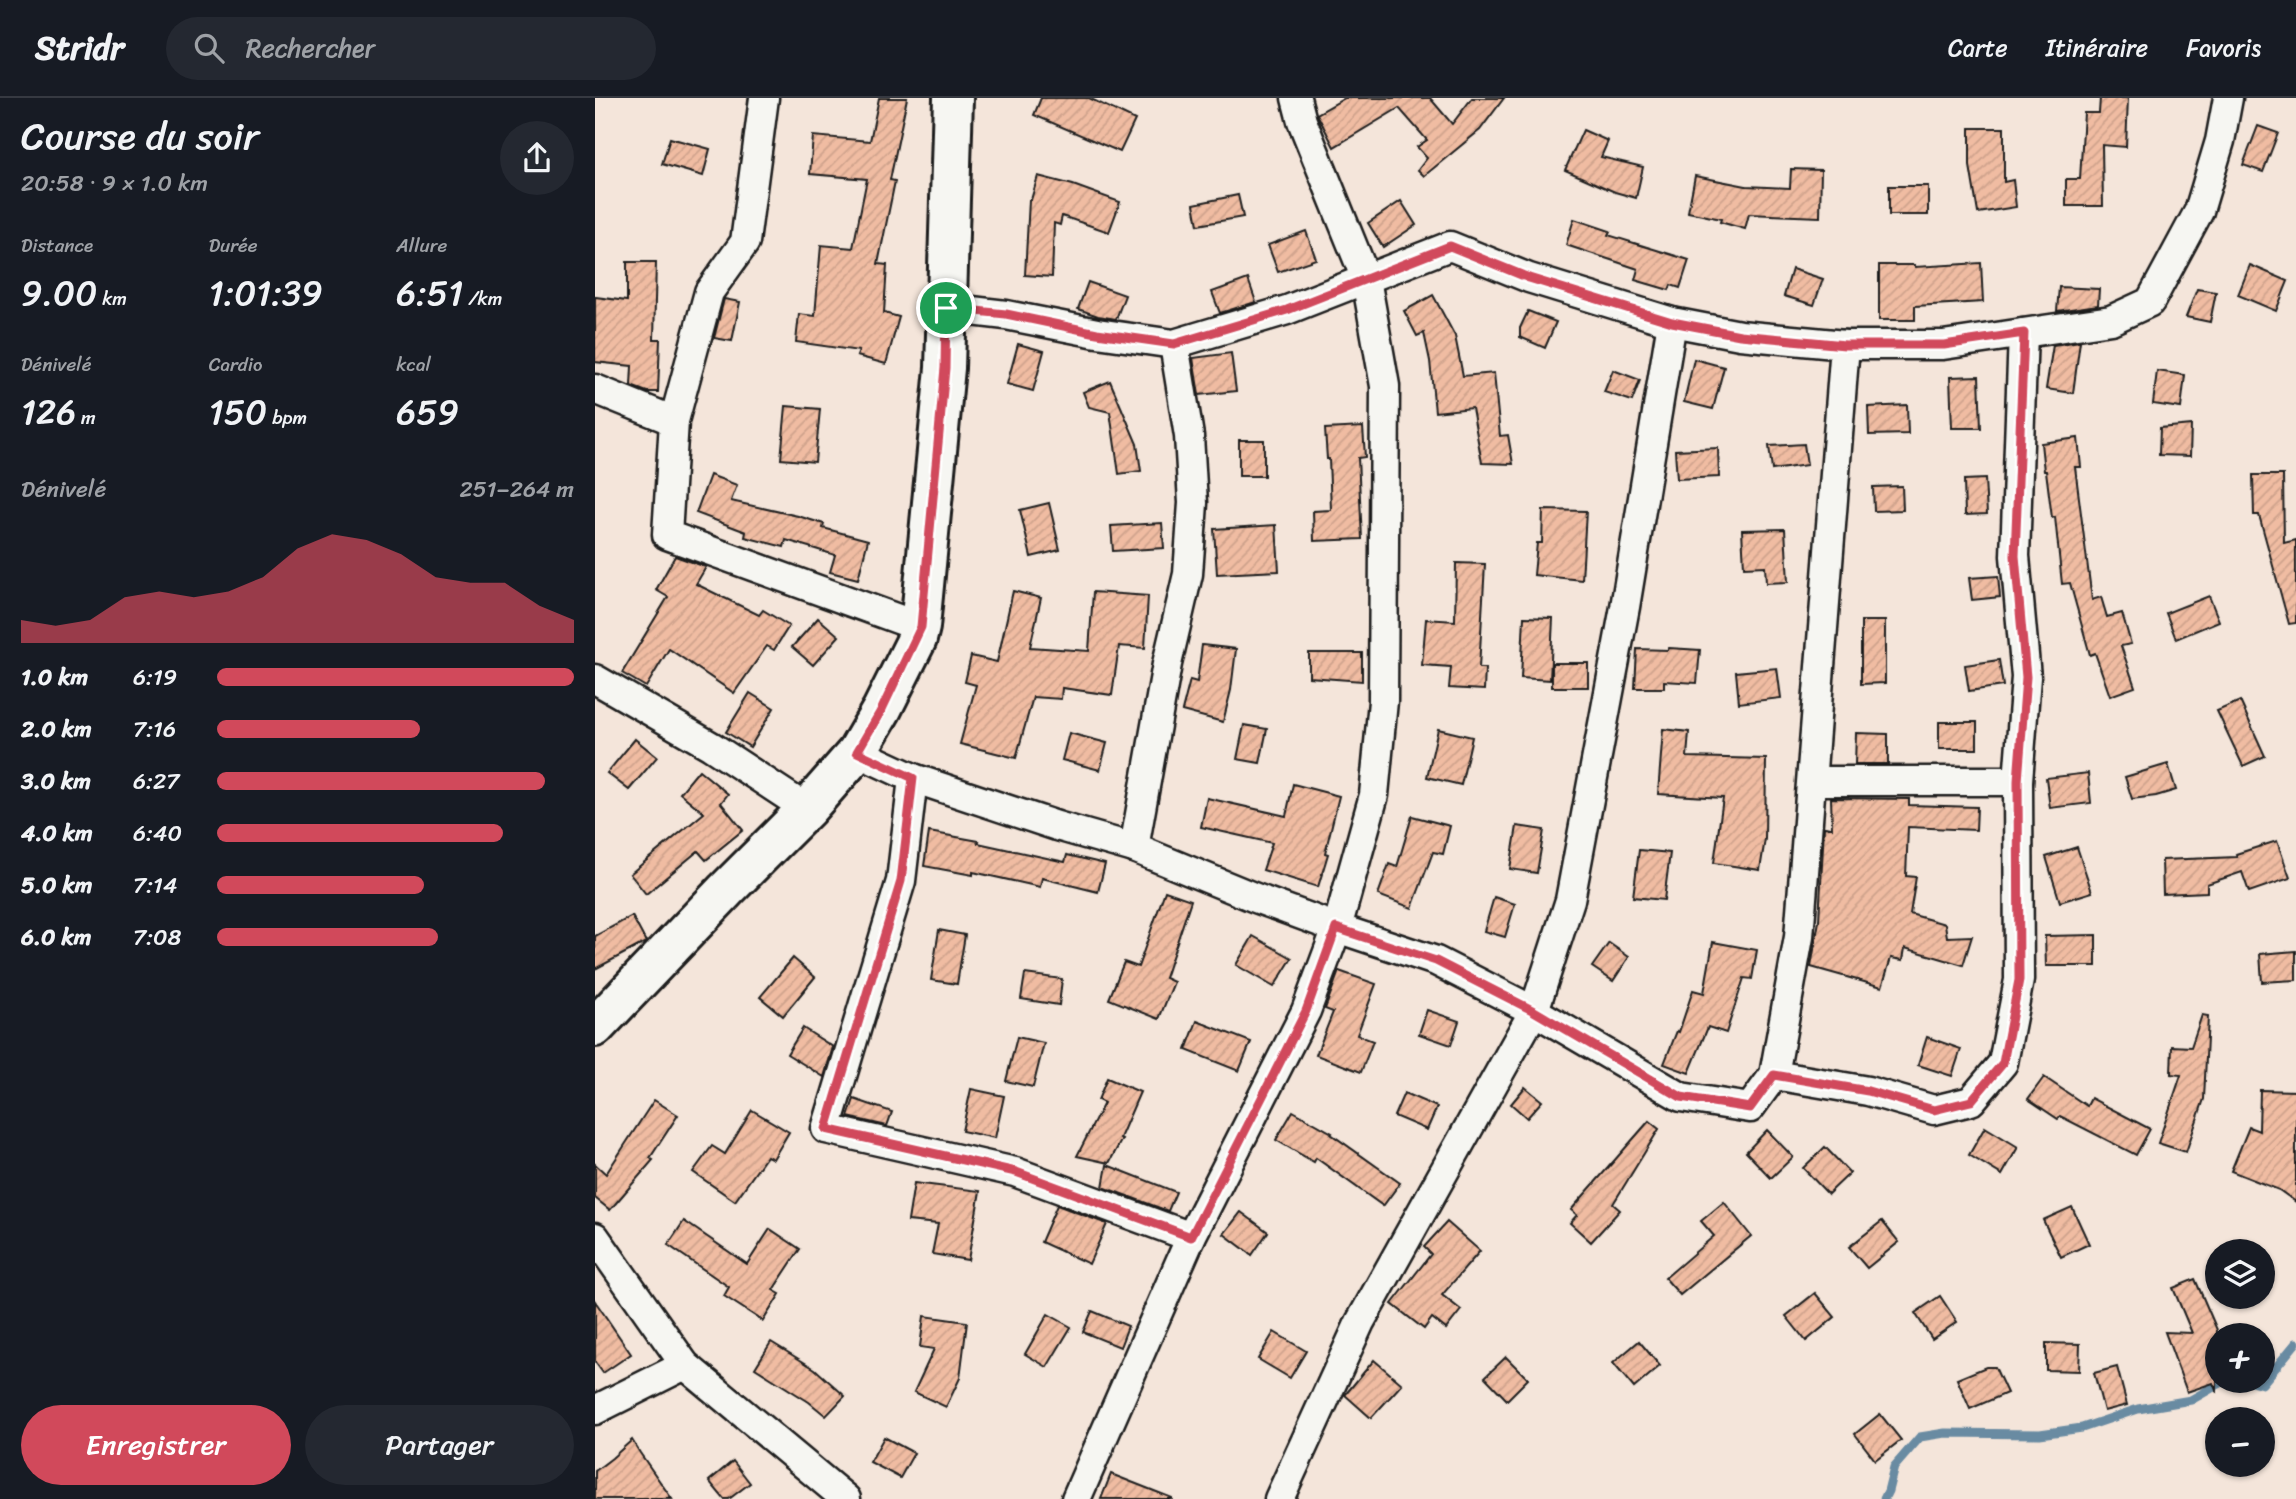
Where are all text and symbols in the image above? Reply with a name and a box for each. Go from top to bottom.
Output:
search box [166,17,656,80]
text: Stridr [35,19,124,77]
text: Rechercher [246,25,375,71]
text: Carte [1948,27,2008,69]
text: Itinéraire [2046,27,2148,69]
text: Favoris [2186,27,2261,69]
icon: search [190,29,228,67]
text: Course du soir [21,103,259,170]
button: share [500,121,574,195]
text: 20:58 · 9 × 1.0 km [21,163,208,204]
text: Distance [21,229,93,262]
text: Durée [209,229,258,262]
text: Allure [396,229,447,262]
text: 9.00 [21,262,97,324]
text: 1:01:39 [209,262,323,324]
text: 6:51 [396,262,463,324]
pin [916,278,976,338]
text: km [97,282,127,315]
text: /km [463,282,502,315]
icon: arrive [927,289,965,327]
text: Dénivelé [21,348,91,381]
text: Cardio [209,348,263,381]
text: kcal [396,348,431,381]
text: 126 [21,381,76,443]
text: 150 [209,381,267,443]
text: 659 [396,381,459,443]
text: m [76,401,96,434]
text: bpm [267,401,307,434]
text: Dénivelé [21,469,106,510]
text: 251–264 m [459,469,574,510]
text: 1.0 km [21,657,88,698]
text: 6:19 [133,657,177,698]
text: 2.0 km [21,709,92,750]
text: 7:16 [133,709,176,750]
text: 3.0 km [21,761,91,802]
text: 6:27 [133,761,179,802]
text: 4.0 km [21,813,93,854]
text: 6:40 [133,813,182,854]
text: 5.0 km [21,865,92,906]
text: 7:14 [133,865,177,906]
text: 6.0 km [21,917,91,958]
text: 7:08 [133,917,181,958]
map controls [2205,1239,2275,1477]
button: layers [2205,1239,2275,1309]
button: + [2205,1323,2275,1393]
button: Enregistrer [21,1405,291,1485]
button: Partager [305,1405,574,1485]
button: − [2205,1407,2275,1477]

